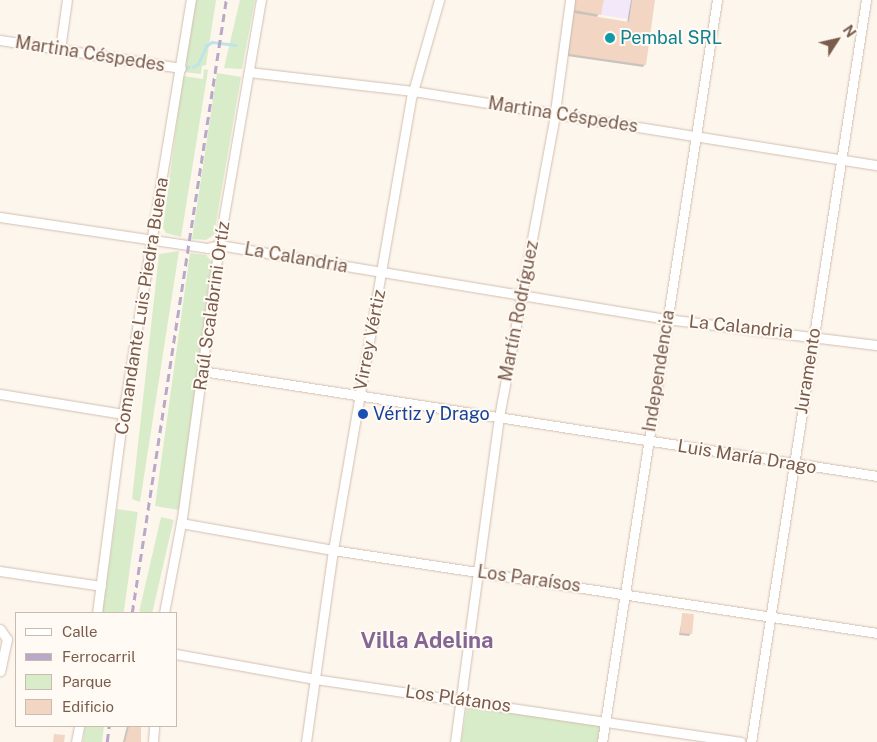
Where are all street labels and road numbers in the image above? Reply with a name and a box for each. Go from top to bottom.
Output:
street label: Martina Céspedes [14,31,166,77]
street label: Martina Céspedes [487,92,639,138]
street label: Comandante Luis Piedra Buena [111,176,173,436]
street label: Raúl Scalabrini Ortíz [189,220,235,392]
street label: La Calandria [243,238,349,278]
street label: Martín Rodríguez [495,239,543,383]
street label: Virrey Vértiz [350,287,390,393]
street label: Independencia [639,309,679,433]
street label: La Calandria [688,311,794,343]
street label: Juramento [791,326,825,416]
street label: Luis María Drago [676,435,818,479]
street label: Los Paraísos [476,561,582,597]
street label: Los Plátanos [404,681,512,717]

